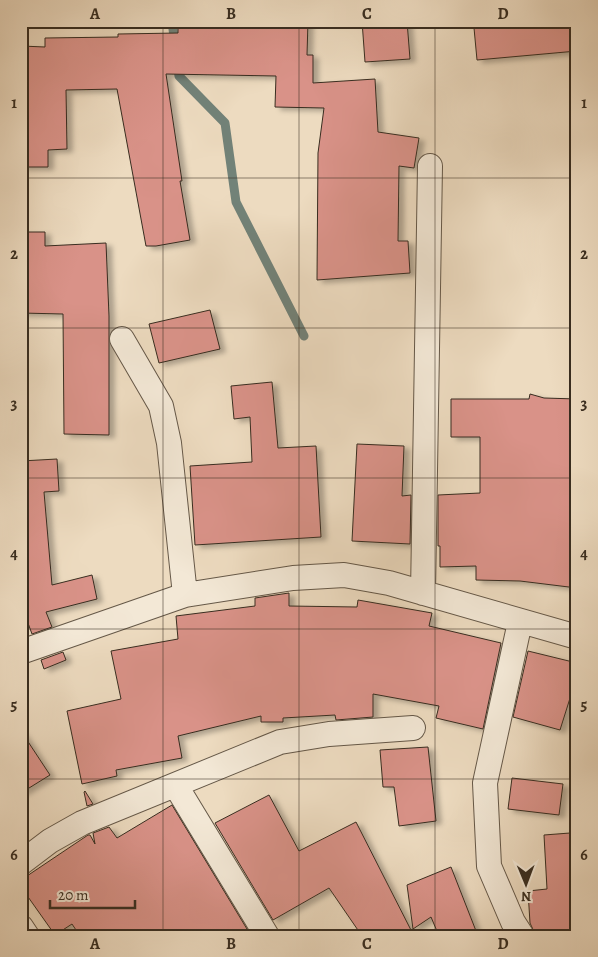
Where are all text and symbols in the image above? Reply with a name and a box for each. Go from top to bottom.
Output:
text: A [89,3,101,25]
text: B [226,3,236,25]
text: C [362,3,372,25]
text: D [497,3,509,25]
text: 1 [11,92,17,114]
text: 1 [581,92,587,114]
text: 2 [10,243,18,265]
text: 2 [580,243,588,265]
text: 3 [11,393,18,415]
text: 3 [581,393,588,415]
text: 4 [10,543,18,565]
text: 4 [580,543,588,565]
text: 5 [11,694,18,716]
text: 5 [581,694,588,716]
text: 6 [10,844,18,866]
text: 6 [580,844,588,866]
north arrow [500,860,550,910]
scale bar [50,877,135,909]
text: 20 m [58,885,89,905]
text: N [521,887,531,906]
text: A [89,933,101,955]
text: B [226,933,236,955]
text: C [362,933,372,955]
text: D [497,933,509,955]

